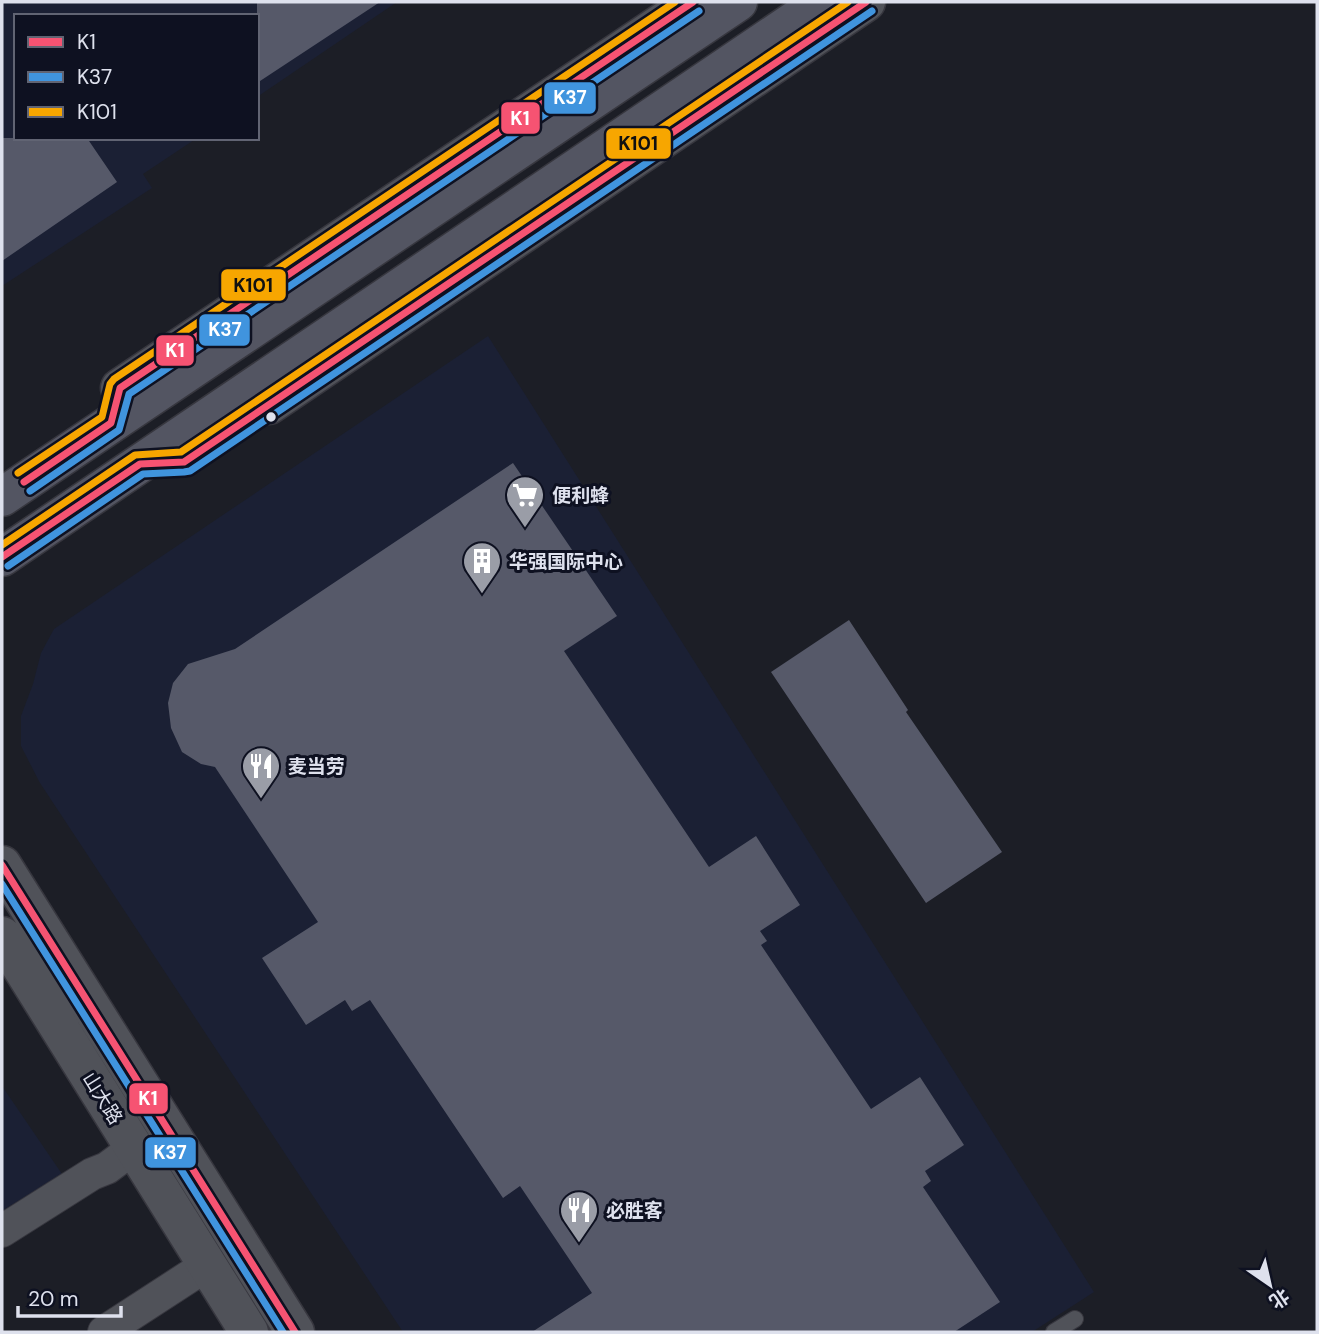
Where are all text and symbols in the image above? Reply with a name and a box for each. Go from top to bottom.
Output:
legend [14,14,259,140]
text: K1 [77,28,96,56]
text: K37 [77,63,112,91]
line badge: K37 [543,81,597,115]
text: K37 [553,85,587,110]
text: K101 [77,98,117,126]
line badge: K1 [500,101,541,135]
text: K1 [510,106,530,131]
line badge: K101 [605,127,672,160]
text: K101 [618,131,658,156]
line badge: K101 [220,268,287,302]
text: K101 [233,273,273,298]
line badge: K37 [198,313,251,347]
text: K37 [208,317,242,342]
line badge: K1 [155,334,195,367]
text: K1 [165,338,185,363]
unlabelled marker [264,410,278,424]
supermarket icon: 便利蜂 [504,474,546,529]
place label: 便利蜂 [552,483,609,508]
building icon: 华强国际中心 [461,540,503,595]
place label: 华强国际中心 [509,549,623,574]
restaurant icon: 麦当劳 [240,745,282,800]
place label: 麦当劳 [288,754,345,779]
street label: 山大路 [77,1067,128,1129]
line badge: K1 [128,1082,169,1115]
text: K1 [138,1086,158,1111]
line badge: K37 [144,1136,197,1169]
text: K37 [153,1140,187,1165]
restaurant icon: 必胜客 [558,1189,600,1244]
place label: 必胜客 [606,1198,663,1223]
north arrow [1235,1250,1305,1320]
scale bar [18,1274,121,1318]
text: 北 [1264,1283,1294,1314]
text: 20 m [28,1285,79,1313]

